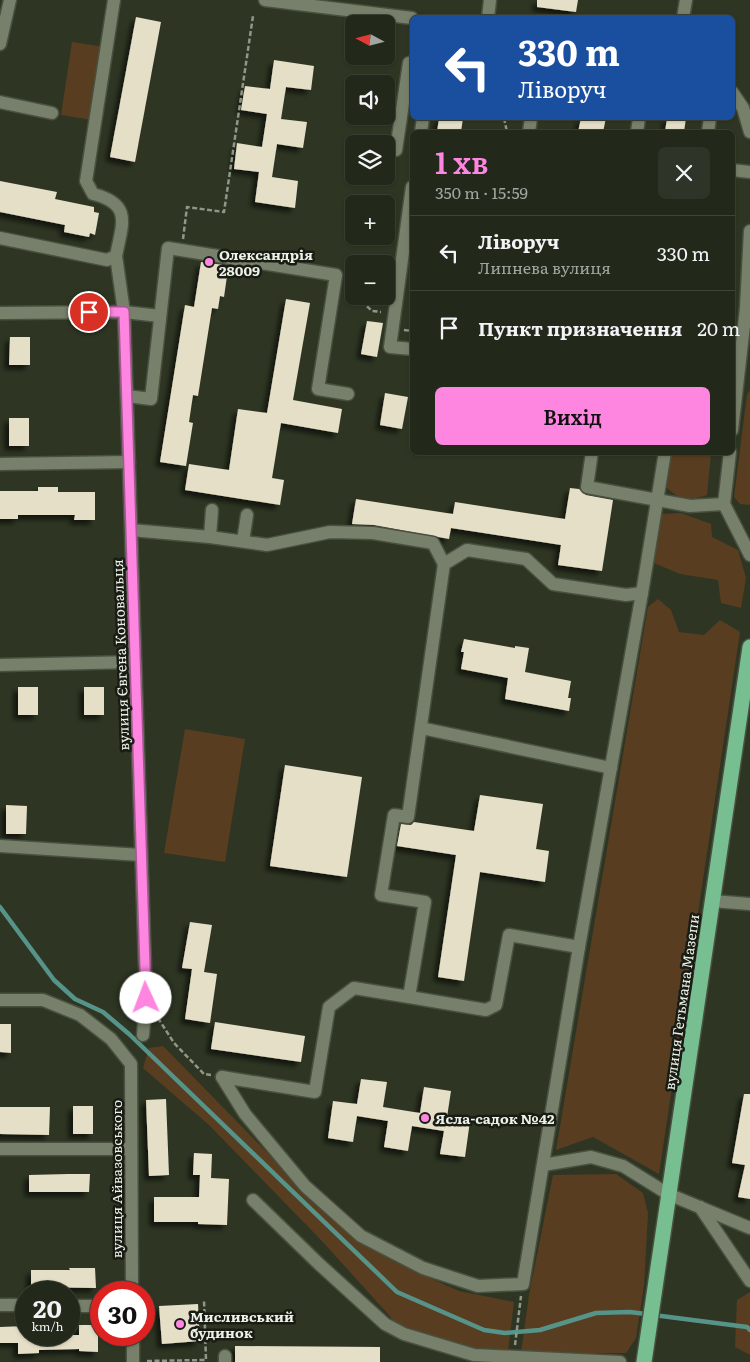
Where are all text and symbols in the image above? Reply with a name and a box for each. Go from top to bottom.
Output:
north arrow [345,15,395,65]
map controls [345,15,395,305]
text: 330 m [518,25,620,77]
icon: left [435,35,500,100]
text: Ліворуч [518,72,607,105]
button: sound [345,75,395,125]
button: layers [345,135,395,185]
text: 1 хв [435,139,489,183]
button: close [658,147,710,199]
text: 350 m · 15:59 [435,180,528,204]
button: + [345,195,395,245]
text: Ліворуч [478,227,559,255]
icon: left [435,239,463,267]
text: 330 m [657,239,710,267]
place label: Олександрія 28009 [219,244,313,280]
button: − [345,255,395,305]
text: Липнева вулиця [478,255,611,279]
marker: Олександрія 28009 [203,256,215,268]
pin [68,291,110,333]
icon: arrive [75,298,103,326]
icon: arrive [435,314,463,342]
text: Пункт призначення [478,314,682,342]
text: 20 m [697,314,740,342]
button: Вихід [435,387,710,445]
street label: вулиця Євгена Коновальця [107,559,133,751]
street label: вулиця Гетьмана Мазепи [659,913,703,1091]
position arrow [119,971,171,1023]
street label: вулиця Айвазовського [106,1100,126,1258]
place label: Ясла-садок №42 [435,1108,555,1128]
marker: Ясла-садок №42 [419,1112,431,1124]
speed limit sign: 30 [90,1281,155,1346]
text: 20 [33,1289,62,1326]
place label: Мисливський будинок [190,1306,294,1342]
text: km/h [32,1317,63,1335]
marker: Мисливський будинок [174,1318,186,1330]

